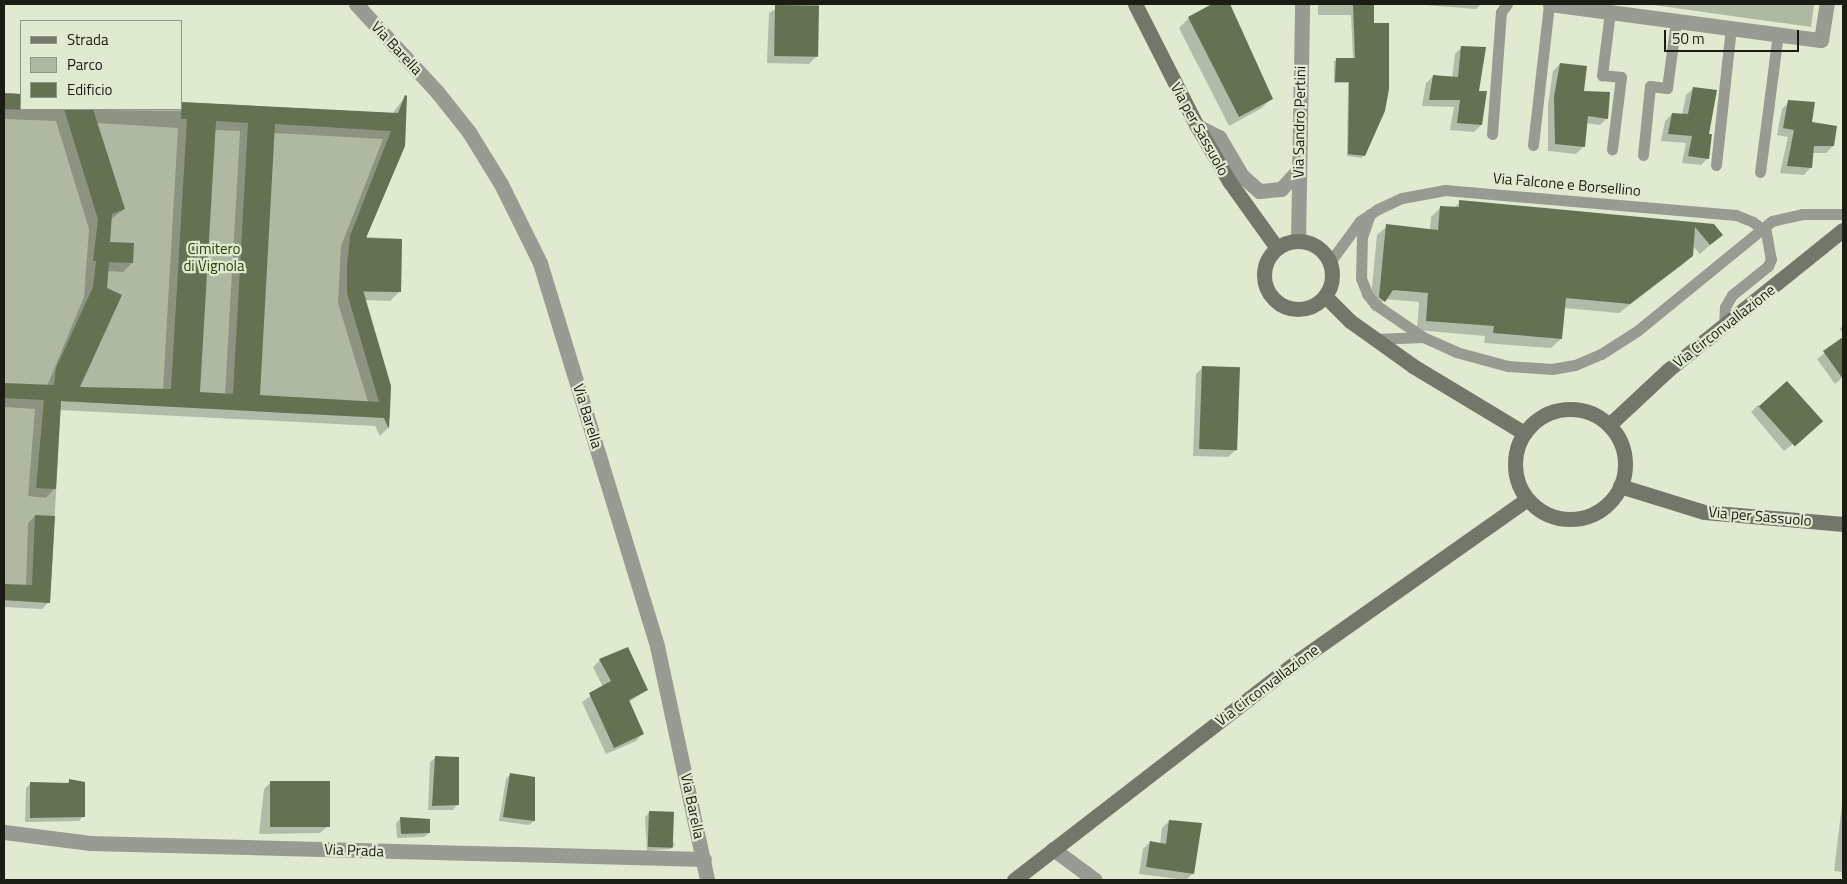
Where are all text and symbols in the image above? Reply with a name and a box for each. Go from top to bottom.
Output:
street label: Via Barella [368,17,426,79]
legend [20,20,182,110]
scale bar [1667,20,1802,52]
text: 50 m [1672,27,1705,50]
text: Strada [67,28,108,51]
text: Parco [67,53,103,76]
street label: Via Sandro Pertini [1289,66,1309,178]
text: Edificio [67,78,112,101]
street label: Via per Sassuolo [1167,79,1233,179]
street label: Via Falcone e Borsellino [1492,169,1642,199]
park label: Cimitero di Vignola [183,239,245,274]
street label: Via Circonvallazione [1669,281,1779,371]
street label: Via Barella [570,382,606,450]
street label: Via per Sassuolo [1708,503,1812,529]
street label: Via Circonvallazione [1212,640,1322,730]
street label: Via Barella [677,772,709,840]
street label: Via Prada [324,840,384,860]

